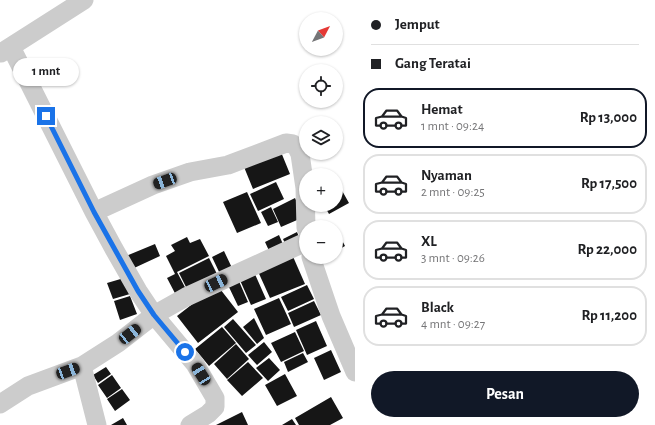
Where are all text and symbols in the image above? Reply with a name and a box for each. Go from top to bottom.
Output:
north arrow [299,12,343,56]
map controls [299,12,343,264]
text: Jemput [395,17,440,32]
text: Gang Teratai [395,56,471,71]
callout: 1 mnt [13,58,79,86]
button: locate [299,64,343,108]
text: 1 mnt [32,65,60,78]
icon: car [373,100,409,136]
text: Hemat [421,102,463,117]
route end [37,107,55,125]
text: Rp 13,000 [580,110,637,125]
button: layers [299,116,343,160]
text: 1 mnt · 09:24 [421,120,484,133]
icon: car [373,166,409,202]
button: + [299,168,343,212]
text: Nyaman [421,168,472,183]
car [152,171,178,191]
text: Rp 17,500 [581,176,637,191]
text: 2 mnt · 09:25 [421,186,485,199]
button: − [299,220,343,264]
icon: car [373,232,409,268]
text: XL [421,234,437,249]
text: Rp 22,000 [577,242,637,257]
text: 3 mnt · 09:26 [421,252,485,265]
car [203,272,229,294]
icon: car [373,298,409,334]
text: Black [421,300,454,315]
text: Rp 11,200 [581,308,637,323]
text: 4 mnt · 09:27 [421,318,485,331]
car [117,322,143,346]
route start [176,343,194,361]
car [55,361,81,381]
car [190,361,212,387]
button: Pesan [371,371,639,417]

